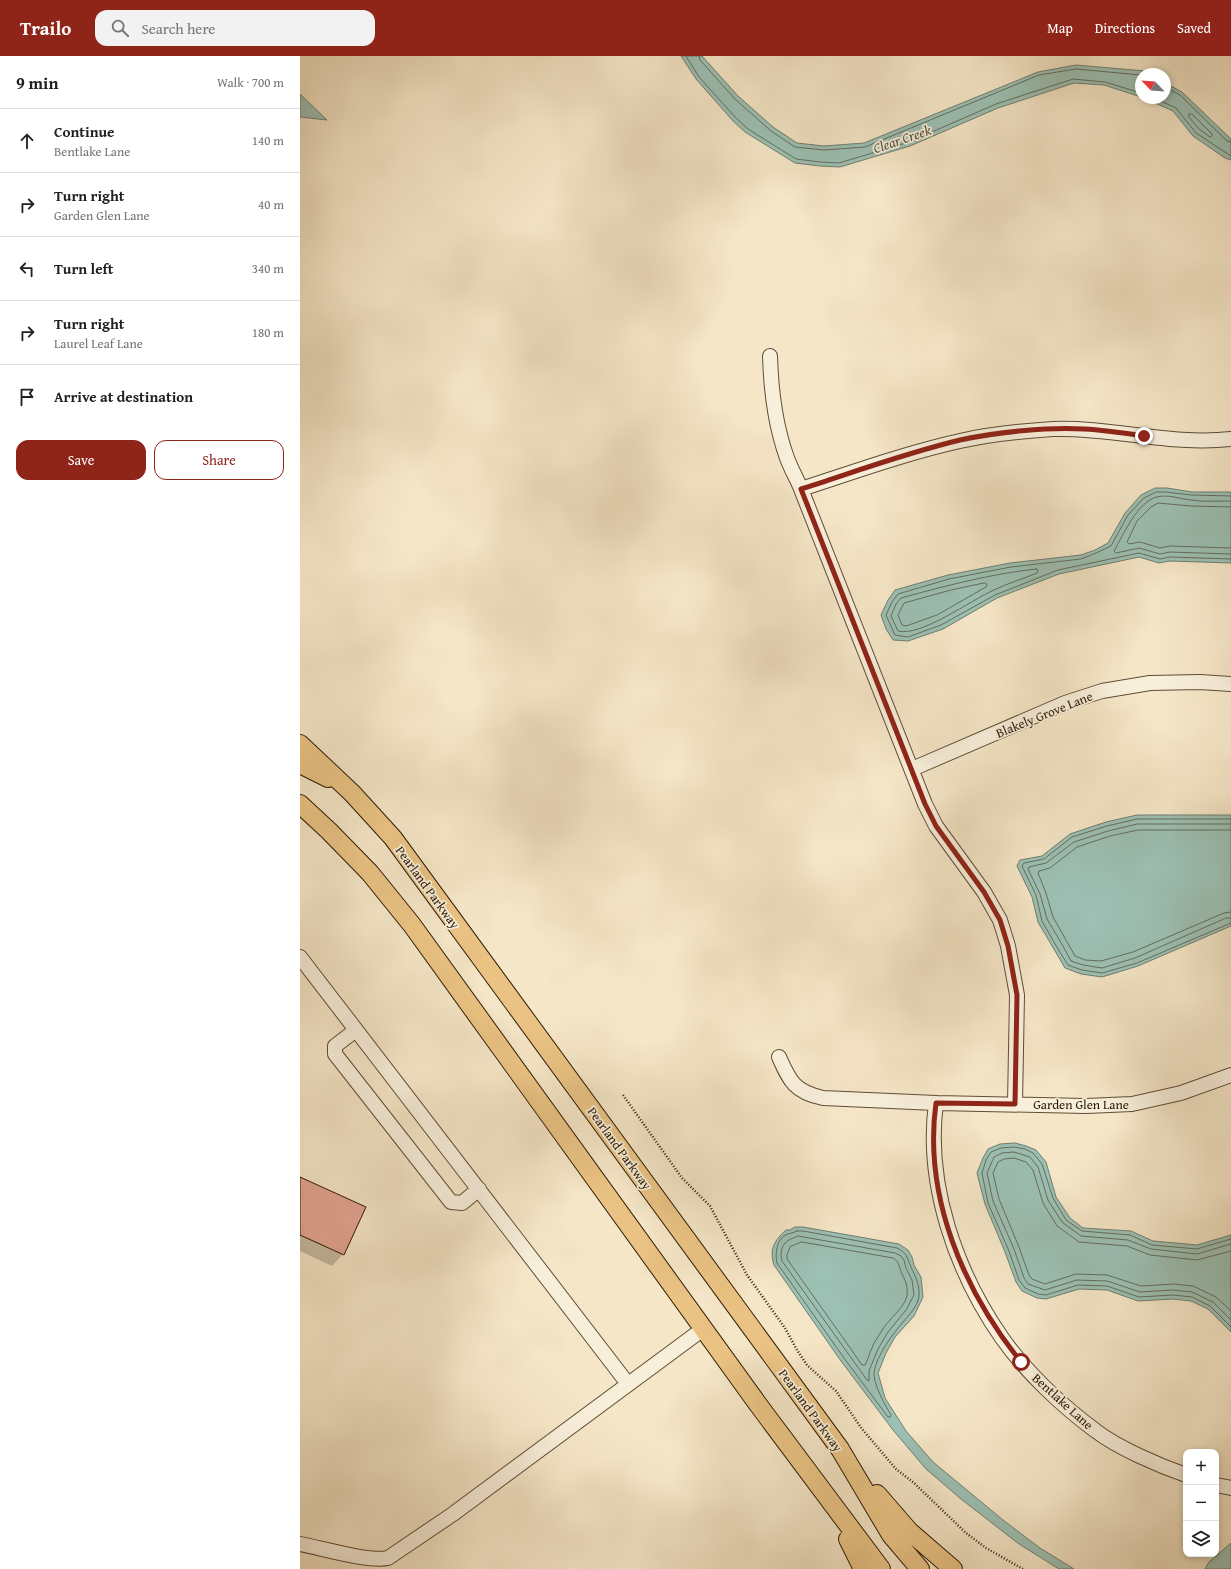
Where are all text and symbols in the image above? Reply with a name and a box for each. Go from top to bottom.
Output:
search box [95,10,375,46]
text: Trailo [20,14,71,42]
icon: search [109,17,131,39]
text: Search here [141,18,215,39]
text: Map [1047,18,1073,38]
text: Directions [1095,18,1155,38]
text: Saved [1177,18,1211,38]
north arrow [1135,68,1171,104]
text: 9 min [16,70,58,95]
text: Walk · 700 m [217,73,284,92]
water label: Clear Creek [870,120,934,158]
text: Continue [54,121,115,142]
icon: ahead [16,130,38,152]
text: 140 m [252,131,284,150]
text: Bentlake Lane [54,142,130,161]
text: Turn right [54,185,125,206]
icon: right [16,194,38,216]
text: 40 m [258,195,284,214]
text: Garden Glen Lane [54,206,150,225]
icon: left [16,258,38,280]
text: Turn left [54,258,113,279]
text: 340 m [252,259,284,278]
text: Turn right [54,313,125,334]
icon: right [16,322,38,344]
text: 180 m [252,323,284,342]
text: Laurel Leaf Lane [54,334,143,353]
icon: arrive [16,386,38,408]
text: Arrive at destination [54,386,193,407]
route end [1135,427,1153,445]
button: Save [16,440,146,480]
button: Share [154,440,284,480]
street label: Blakely Grove Lane [993,686,1095,743]
street label: Pearland Parkway [391,842,464,933]
street label: Garden Glen Lane [1033,1095,1129,1114]
street label: Pearland Parkway [583,1103,656,1194]
route start [1012,1353,1030,1371]
street label: Pearland Parkway [774,1365,847,1456]
street label: Bentlake Lane [1028,1369,1097,1434]
map controls [1183,1449,1219,1557]
button: + [1183,1449,1219,1485]
button: − [1183,1485,1219,1521]
button: layers [1183,1521,1219,1557]

